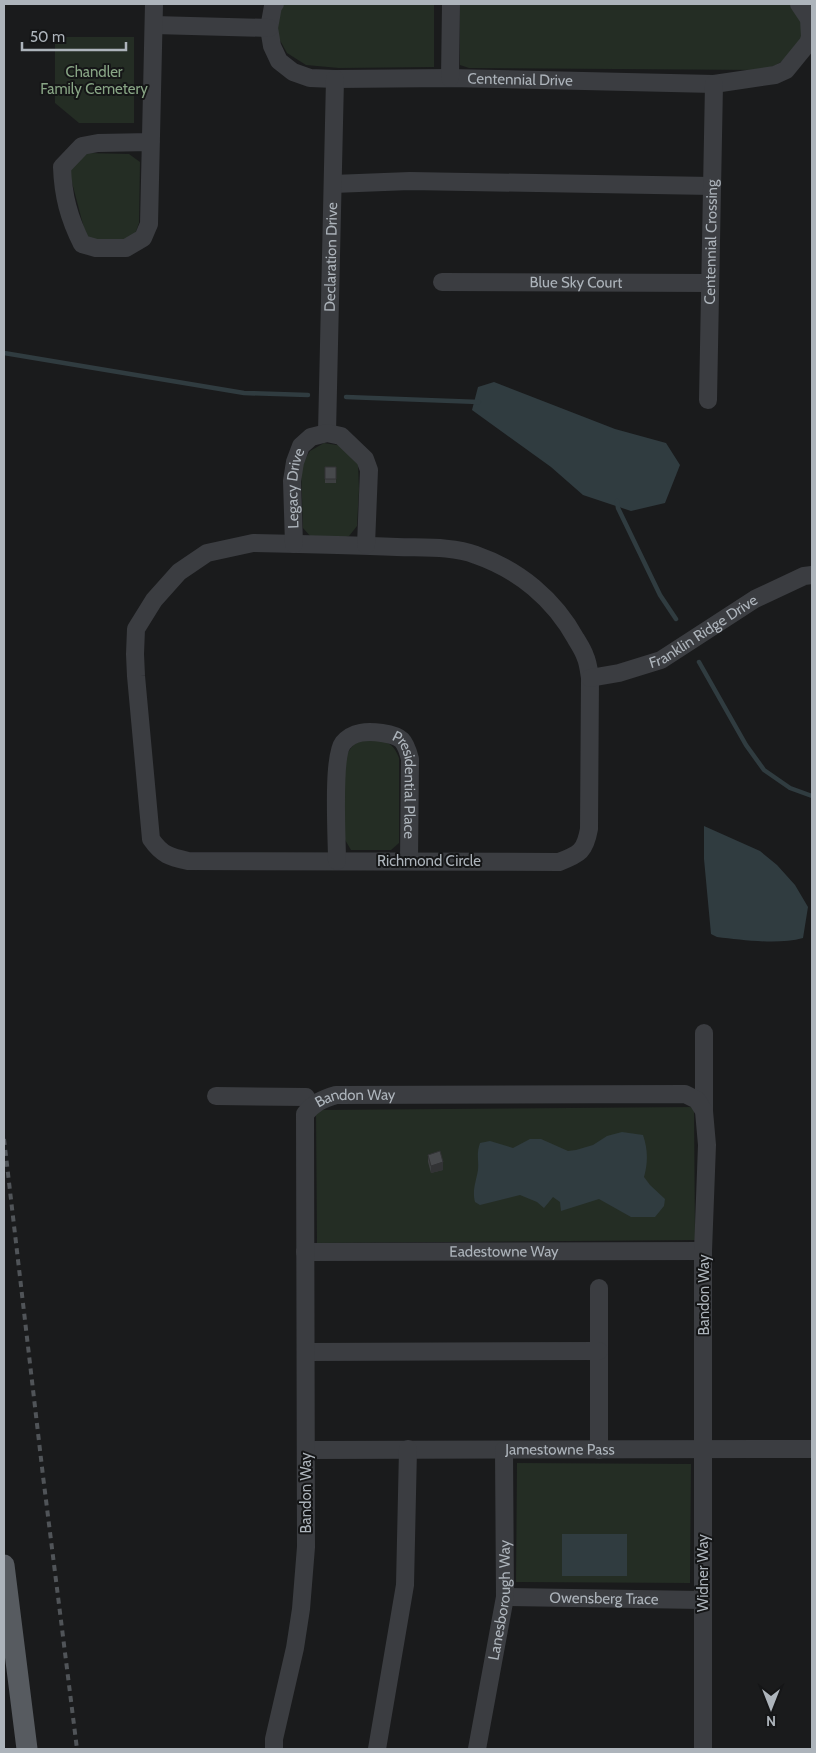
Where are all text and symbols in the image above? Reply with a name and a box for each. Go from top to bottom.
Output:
scale bar [22,20,126,52]
text: 50 m [30,28,65,46]
park label: Chandler Family Cemetery [40,63,148,98]
street label: Centennial Drive [467,69,573,90]
street label: Centennial Crossing [701,179,721,305]
street label: Declaration Drive [321,202,341,312]
street label: Blue Sky Court [530,273,622,292]
street label: Legacy Drive [283,445,309,529]
street label: Franklin Ridge Drive [647,591,761,672]
street label: Presidential Place [390,727,419,839]
street label: Richmond Circle [377,852,481,870]
street label: Bandon Way [312,1086,396,1111]
street label: Eadestowne Way [449,1242,559,1261]
street label: Bandon Way [695,1254,713,1335]
street label: Jamestowne Pass [504,1440,615,1459]
street label: Bandon Way [297,1452,315,1533]
street label: Widner Way [694,1534,712,1612]
street label: Lanesborough Way [485,1539,514,1662]
street label: Owensberg Trace [549,1589,659,1608]
north arrow [746,1683,796,1733]
text: N [766,1712,776,1730]

